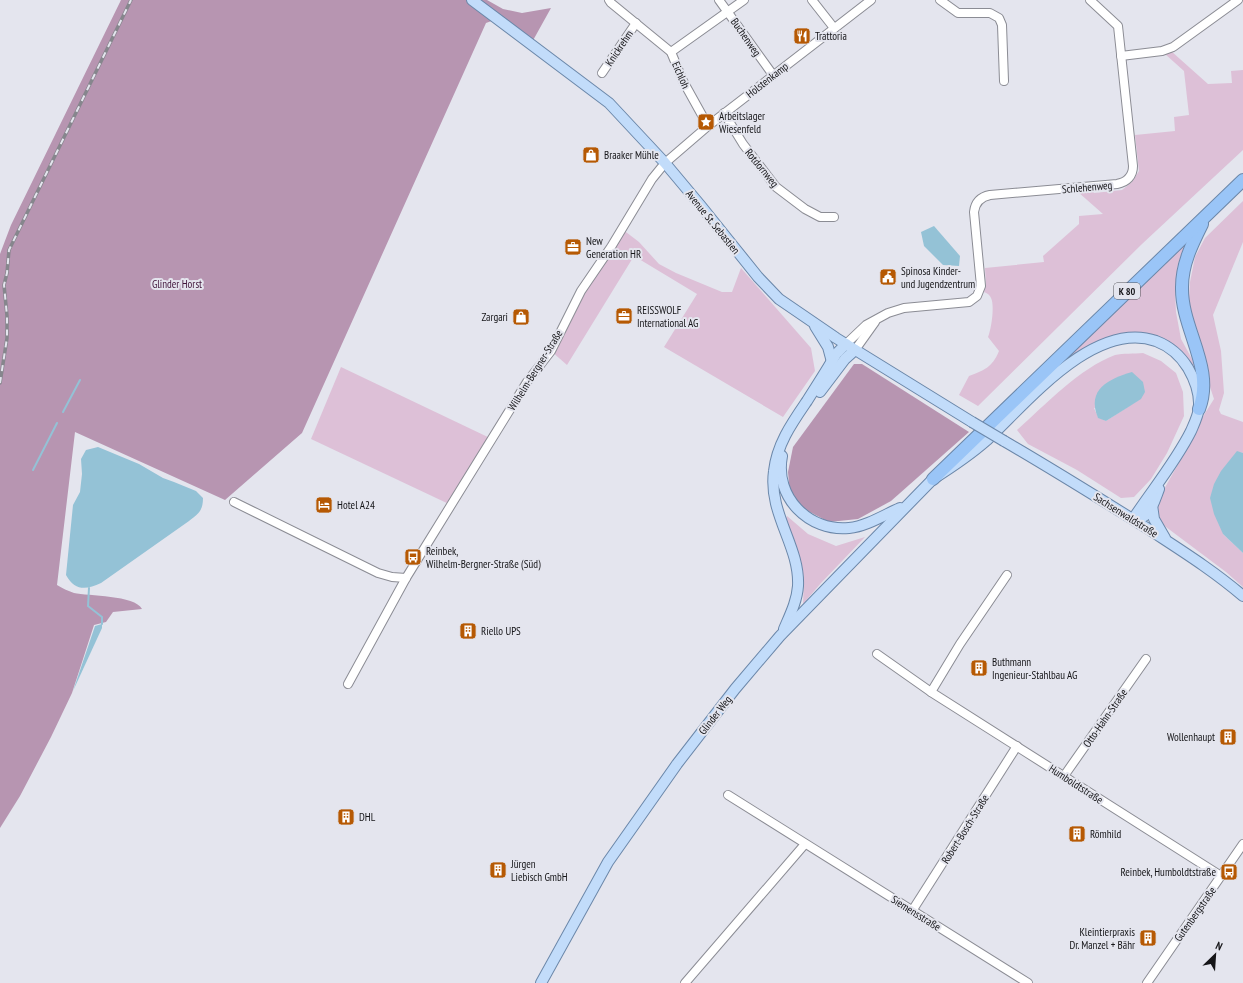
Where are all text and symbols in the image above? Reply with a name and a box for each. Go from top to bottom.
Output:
street label: Buchenweg [728,15,764,59]
restaurant icon: Trattoria [792,26,812,46]
street label: Knickrehm [602,27,636,69]
place label: Trattoria [815,29,847,43]
street label: Eichloh [669,59,693,91]
street label: Holstenkamp [743,59,791,101]
place label: Arbeitslager Wiesenfeld [719,109,765,136]
place icon: Arbeitslager Wiesenfeld [696,112,716,132]
shop icon: Braaker Mühle [581,145,601,165]
street label: Rotdornweg [742,146,782,190]
place label: Braaker Mühle [604,148,659,162]
street label: Schlehenweg [1061,178,1113,196]
street label: Avenue St. Sebastien [683,187,743,257]
place label: New Generation HR [586,234,641,261]
office icon: New Generation HR [563,237,583,257]
place label: Spinosa Kinder- und Jugendzentrum [901,264,975,291]
public building icon: Spinosa Kinder- und Jugendzentrum [878,267,898,287]
park label: Glinder Horst [152,277,202,291]
road number: K 80 [1114,283,1140,299]
place label: REISSWOLF International AG [637,303,699,330]
office icon: REISSWOLF International AG [614,306,634,326]
shop icon: Zargari [511,307,531,327]
place label: Zargari [481,310,508,324]
street label: Wilhelm-Bergner-Straße [504,327,566,413]
street label: Sachsenwaldstraße [1091,490,1161,541]
hotel icon: Hotel A24 [314,495,334,515]
place label: Hotel A24 [337,498,375,512]
place label: Reinbek, Wilhelm-Bergner-Straße (Süd) [426,544,541,571]
bus stop icon: Reinbek, Wilhelm-Bergner-Straße (Süd) [403,547,423,567]
building icon: Riello UPS [458,621,478,641]
place label: Riello UPS [481,624,521,638]
place label: Buthmann Ingenieur-Stahlbau AG [992,655,1077,682]
building icon: Buthmann Ingenieur-Stahlbau AG [969,658,989,678]
street label: Otto-Hahn-Straße [1080,686,1131,750]
street label: Glinder Weg [695,692,735,737]
building icon: Wollenhaupt [1218,727,1238,747]
place label: Wollenhaupt [1167,730,1215,744]
street label: Humboldtstraße [1046,761,1106,807]
street label: Robert-Bosch-Straße [938,791,992,866]
building icon: DHL [336,807,356,827]
place label: DHL [359,810,376,824]
building icon: Römhild [1067,824,1087,844]
place label: Römhild [1090,827,1122,841]
place label: Jürgen Liebisch GmbH [510,857,568,884]
building icon: Jürgen Liebisch GmbH [488,860,508,880]
bus stop icon: Reinbek, Humboldtstraße [1219,862,1239,882]
place label: Reinbek, Humboldtstraße [1120,865,1216,879]
street label: Gutenbergstraße [1171,884,1219,944]
street label: Siemensstraße [889,892,944,934]
place label: Kleintierpraxis Dr. Manzel + Bähr [1069,925,1135,952]
building icon: Kleintierpraxis Dr. Manzel + Bähr [1138,928,1158,948]
north arrow [1195,935,1235,975]
text: N [1214,938,1225,954]

